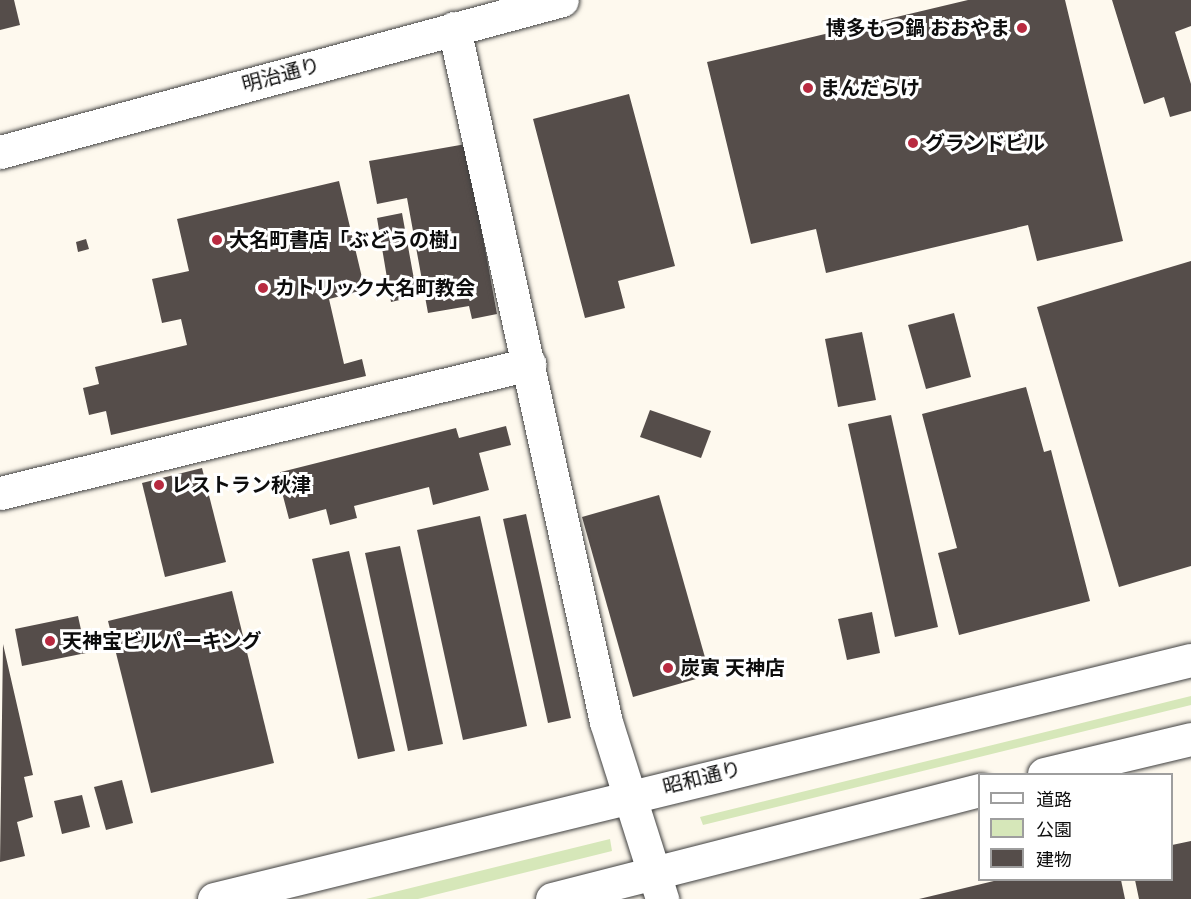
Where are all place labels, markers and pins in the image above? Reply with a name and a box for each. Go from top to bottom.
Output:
place label: 博多もつ鍋 おおやま [825,16,1010,40]
marker: 博多もつ鍋 おおやま [1015,21,1029,35]
place label: まんだらけ [820,76,920,100]
marker: まんだらけ [801,81,815,95]
place label: グランドビル [925,131,1045,155]
marker: グランドビル [906,136,920,150]
place label: 大名町書店「ぶどうの樹」 [229,228,469,252]
marker: 大名町書店「ぶどうの樹」 [210,233,224,247]
place label: カトリック大名町教会 [275,276,475,300]
marker: カトリック大名町教会 [256,281,270,295]
place label: レストラン秋津 [171,473,311,497]
marker: レストラン秋津 [152,478,166,492]
place label: 天神宝ビルパーキング [62,629,262,653]
marker: 天神宝ビルパーキング [43,634,57,648]
place label: 炭寅 天神店 [680,656,785,680]
marker: 炭寅 天神店 [661,661,675,675]

